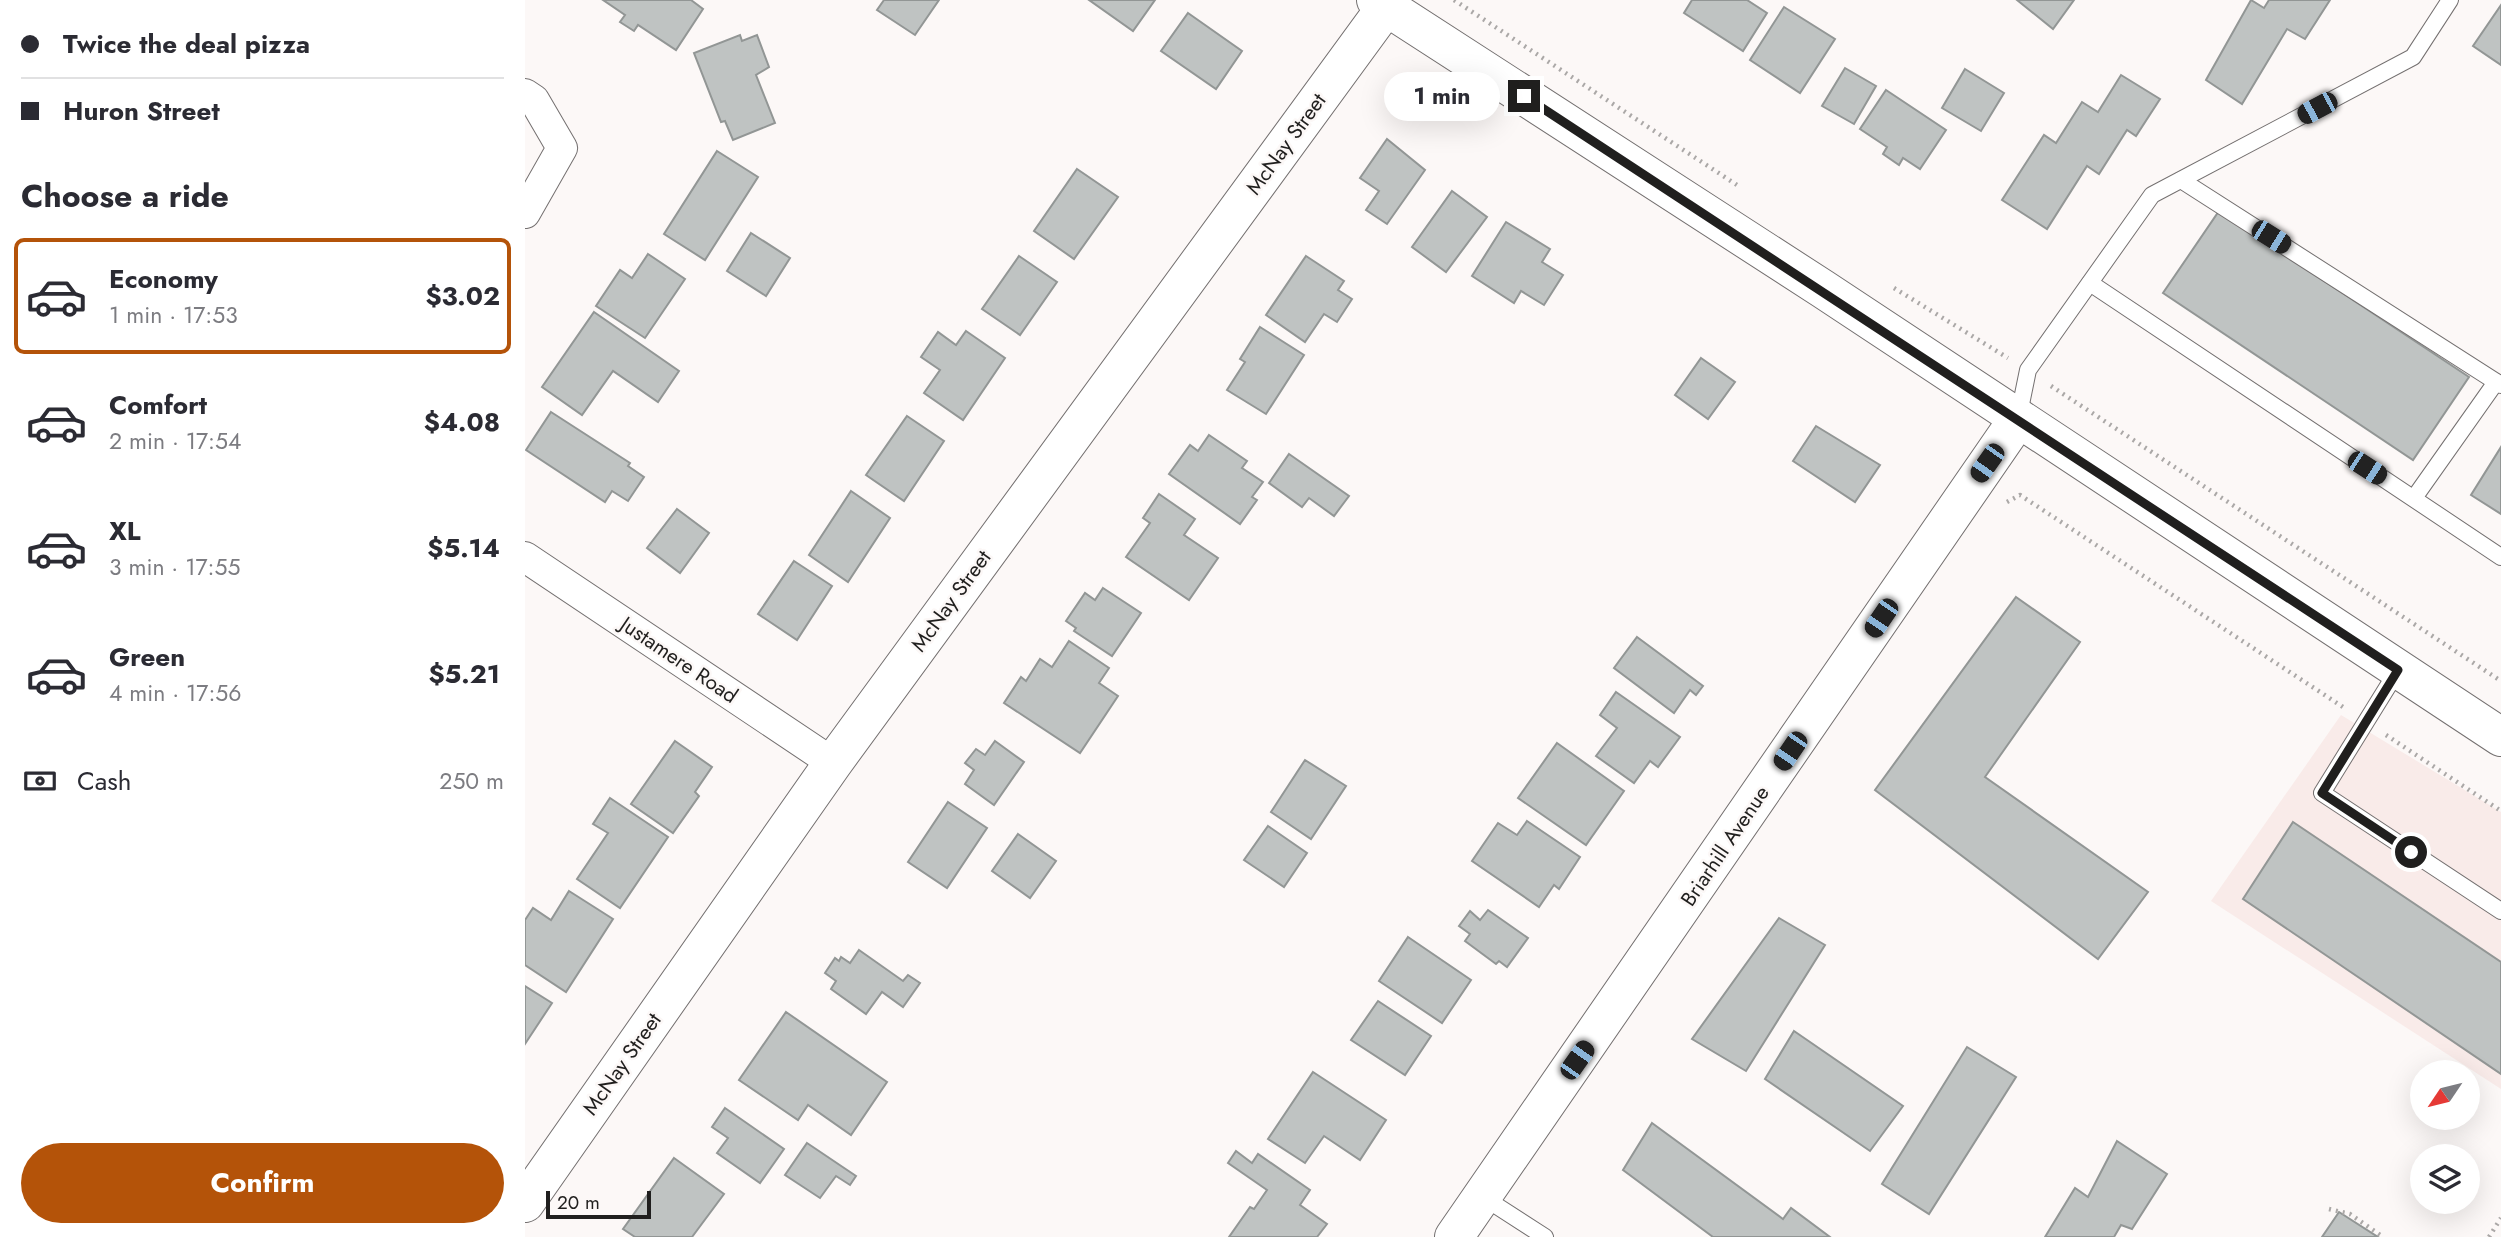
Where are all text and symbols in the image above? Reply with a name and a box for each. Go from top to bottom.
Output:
text: Twice the deal pizza [63,25,310,63]
callout: 1 min [1384,72,1499,120]
text: 1 min [1413,79,1471,113]
route end [1508,80,1540,112]
street label: McNay Street [1239,87,1333,201]
car [2294,89,2341,127]
text: Huron Street [63,92,220,130]
text: Choose a ride [21,173,229,219]
car [2248,217,2295,257]
text: Economy [109,260,218,298]
icon: car [25,265,88,328]
text: $3.02 [425,277,500,315]
text: 1 min · 17:53 [109,298,238,332]
text: Comfort [109,386,207,424]
icon: car [25,391,88,454]
text: $4.08 [424,403,500,441]
text: 2 min · 17:54 [109,424,241,458]
car [1967,440,2008,486]
car [2344,448,2391,488]
text: XL [109,512,141,550]
icon: car [25,517,88,580]
text: $5.14 [427,529,500,567]
street label: McNay Street [904,544,998,658]
text: 3 min · 17:55 [109,550,240,584]
car [1861,595,1902,641]
street label: Justamere Road [612,608,744,711]
text: Green [109,638,185,676]
icon: car [25,643,88,706]
text: $5.21 [428,655,500,693]
text: 4 min · 17:56 [109,676,242,710]
car [1770,728,1811,774]
icon: cash [21,762,59,800]
text: Cash [77,762,131,800]
text: 250 m [439,764,504,798]
street label: Briarhill Avenue [1674,780,1777,912]
route start [2395,836,2427,868]
street label: McNay Street [576,1007,668,1121]
car [1557,1037,1598,1083]
north arrow [2410,1060,2480,1130]
map controls [2410,1060,2480,1214]
button: Confirm [21,1143,504,1223]
button: layers [2410,1144,2480,1214]
scale bar [546,1188,651,1220]
text: 20 m [557,1189,600,1216]

